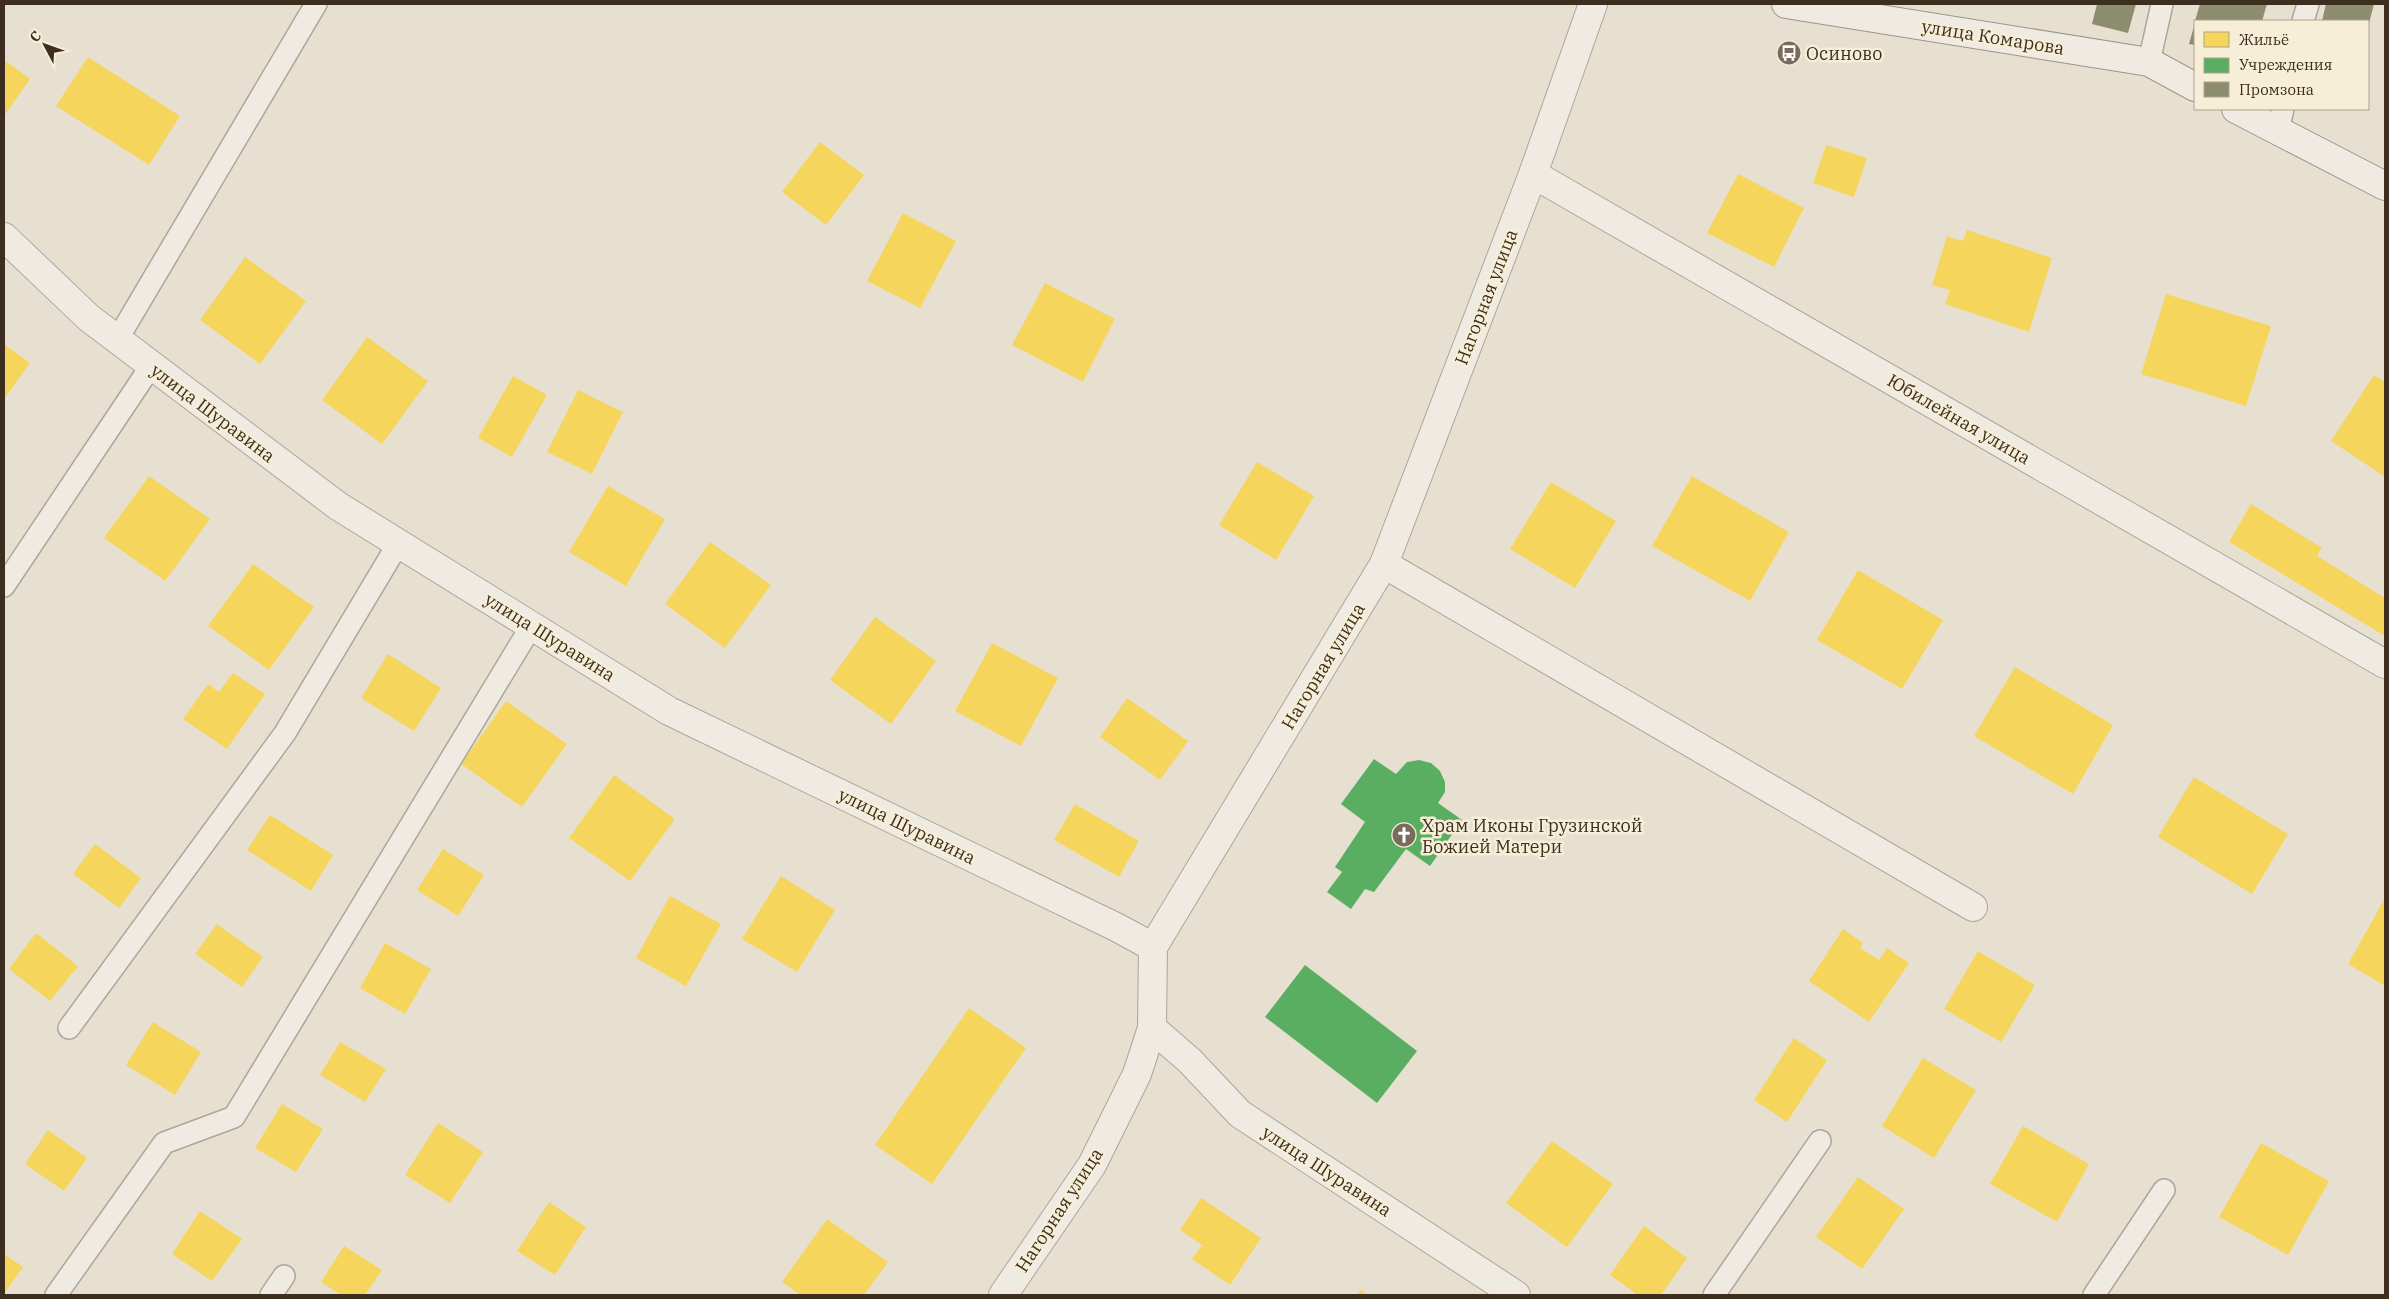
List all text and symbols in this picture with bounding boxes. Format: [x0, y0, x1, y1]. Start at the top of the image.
street label: улица Комарова [1920, 14, 2066, 60]
north arrow [20, 20, 70, 70]
legend [2194, 20, 2369, 110]
text: С [25, 27, 45, 46]
text: Жильё [2239, 30, 2289, 49]
bus stop icon: Осиново [1776, 40, 1802, 66]
place label: Осиново [1806, 42, 1882, 65]
text: Учреждения [2239, 55, 2332, 74]
text: Промзона [2239, 80, 2314, 99]
street label: Нагорная улица [1450, 226, 1523, 368]
street label: улица Шуравина [146, 359, 280, 467]
street label: Юбилейная улица [1883, 369, 2035, 469]
street label: улица Шуравина [480, 588, 620, 687]
street label: Нагорная улица [1276, 598, 1370, 733]
street label: улица Шуравина [835, 783, 980, 869]
place label: Храм Иконы Грузинской Божией Матери [1422, 814, 1643, 858]
church icon: Храм Иконы Грузинской Божией Матери [1391, 822, 1417, 848]
street label: улица Шуравина [1258, 1121, 1396, 1222]
street label: Нагорная улица [1010, 1143, 1108, 1276]

